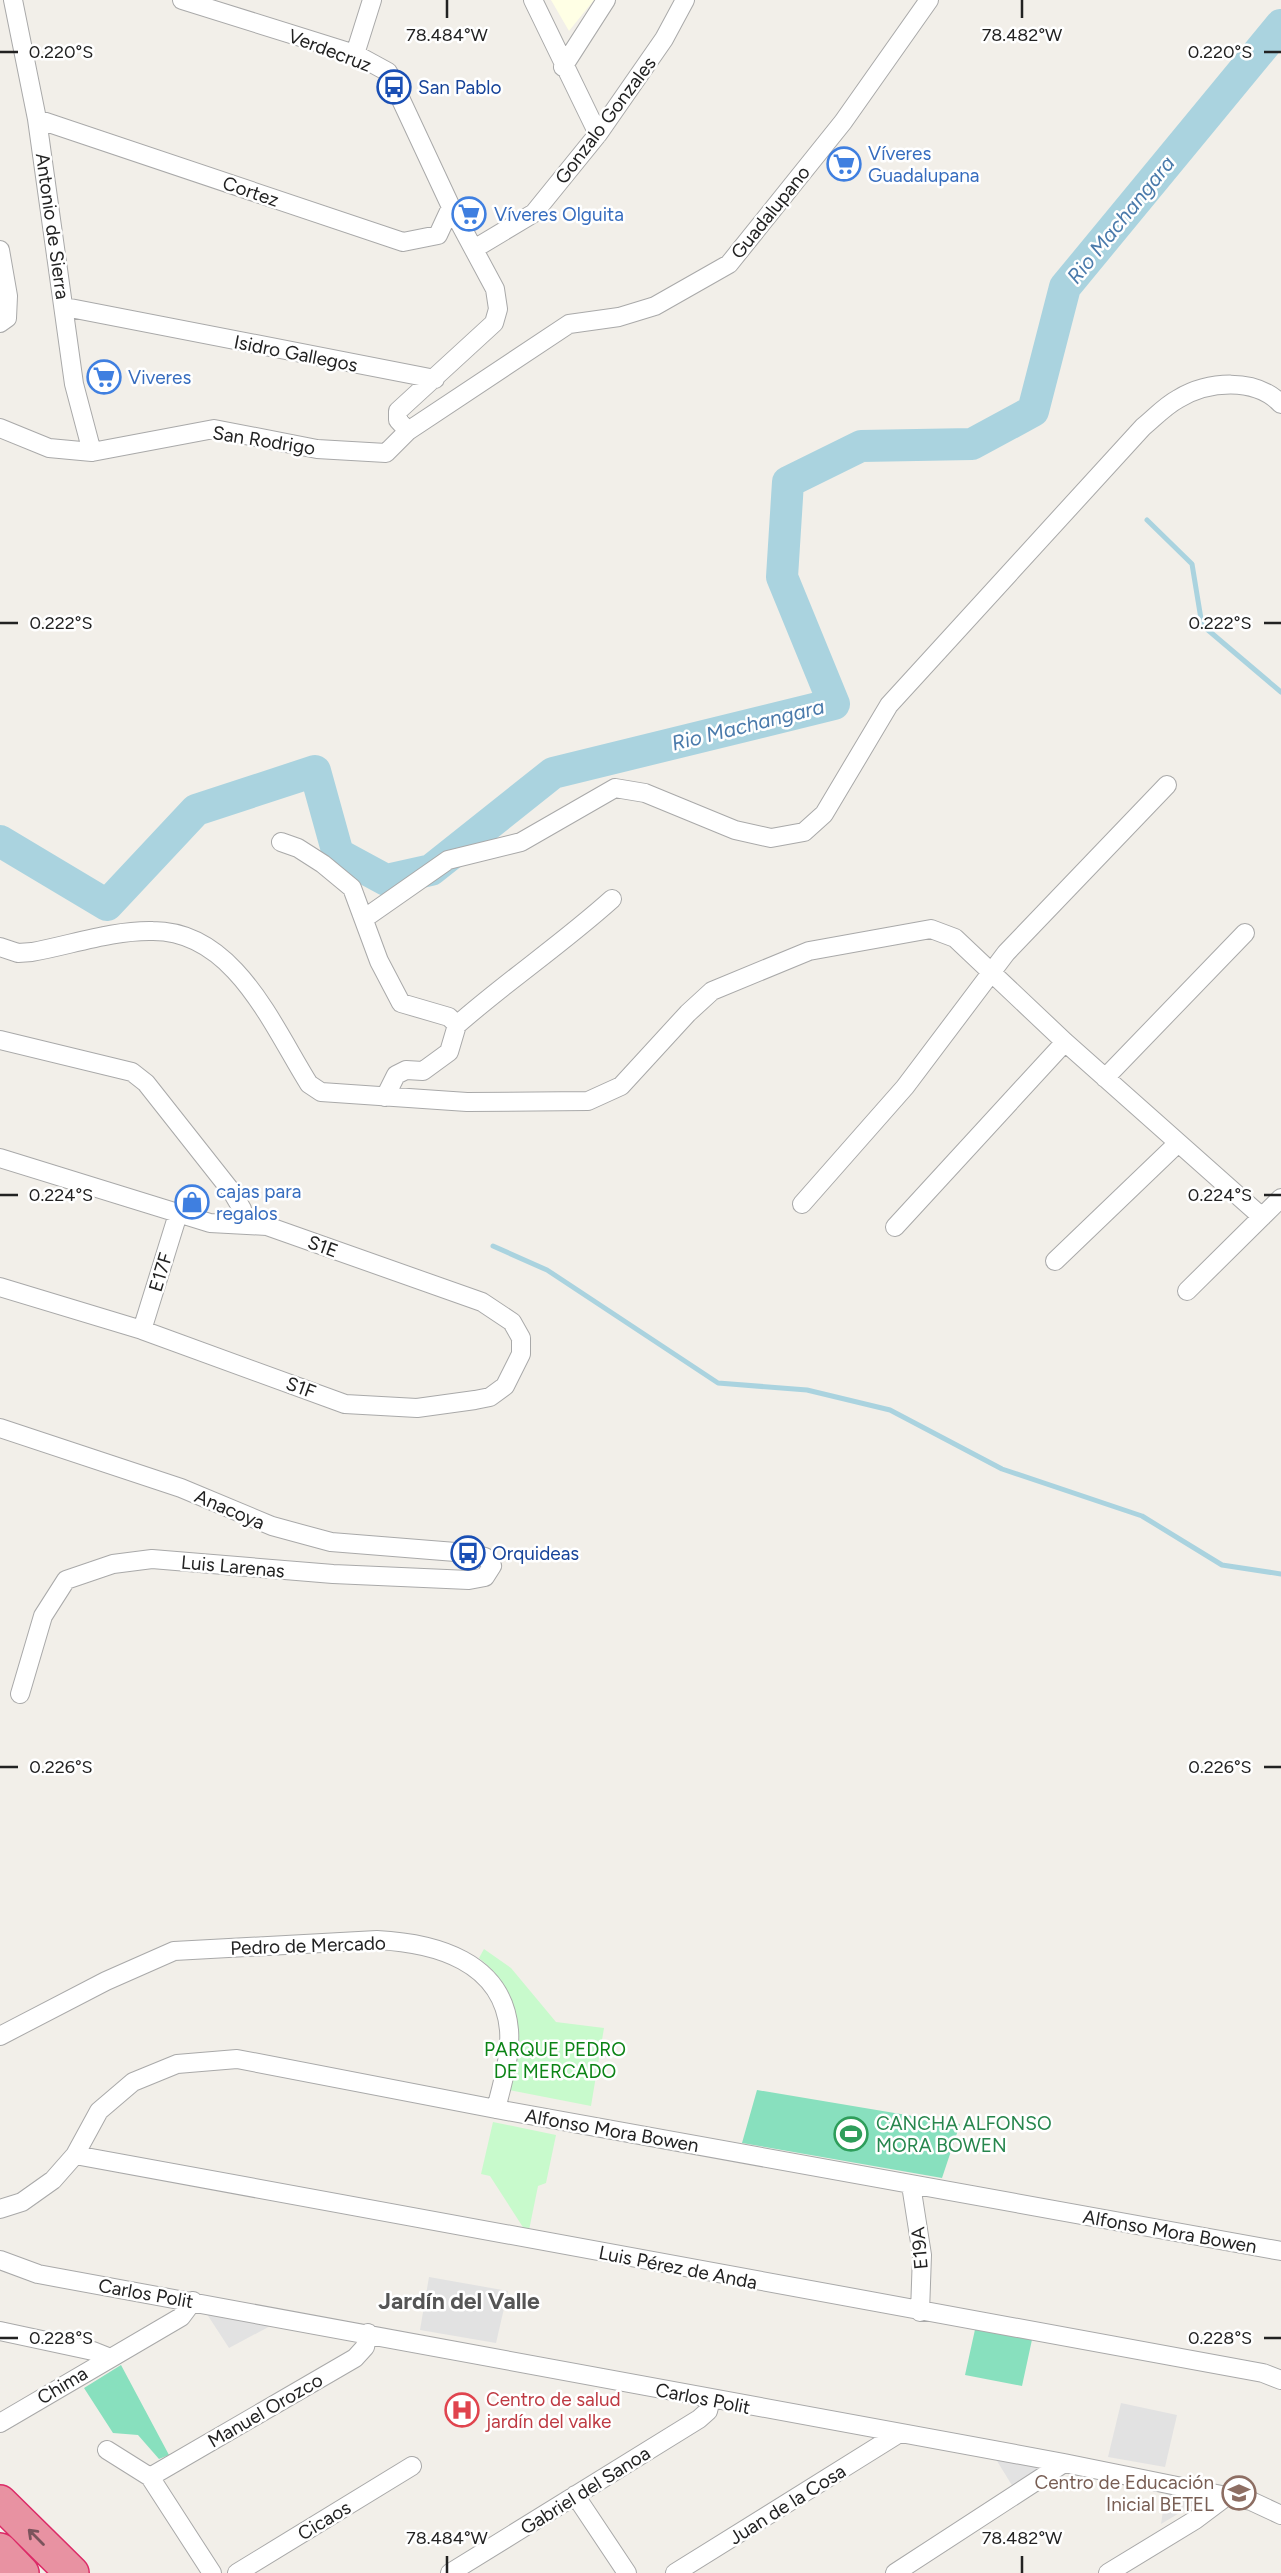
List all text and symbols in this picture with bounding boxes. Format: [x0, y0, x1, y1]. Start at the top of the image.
street label: Verdecruz [285, 24, 375, 77]
text: 78.484°W [406, 24, 489, 46]
text: 78.482°W [982, 24, 1063, 46]
text: 0.220°S [29, 41, 93, 63]
text: 0.220°S [1188, 41, 1252, 63]
street label: Gonzalo Gonzales [550, 52, 661, 189]
bus stop icon: San Pablo [375, 68, 413, 106]
place label: San Pablo [418, 76, 502, 99]
place label: Víveres Guadalupana [868, 142, 980, 187]
supermarket icon: Víveres Guadalupana [825, 145, 863, 183]
street label: Antonio de Sierra [31, 151, 74, 301]
water label: Rio Machangara [1062, 151, 1180, 288]
street label: Guadalupano [726, 161, 815, 263]
street label: Cortez [220, 171, 282, 212]
supermarket icon: Víveres Olguita [450, 195, 488, 233]
place label: Víveres Olguita [494, 203, 624, 226]
street label: Isidro Gallegos [232, 330, 360, 377]
supermarket icon: Viveres [85, 358, 123, 396]
place label: Viveres [128, 366, 191, 389]
street label: San Rodrigo [211, 421, 317, 460]
text: 0.222°S [29, 612, 93, 634]
text: 0.222°S [1188, 612, 1252, 634]
water label: Rio Machangara [669, 693, 827, 756]
place label: cajas para regalos [216, 1180, 301, 1225]
shop icon: cajas para regalos [173, 1183, 211, 1221]
text: 0.224°S [29, 1184, 93, 1206]
text: 0.224°S [1188, 1184, 1252, 1206]
street label: S1E [304, 1230, 341, 1263]
street label: E17F [144, 1250, 177, 1294]
street label: S1F [283, 1372, 319, 1403]
street label: Anacoya [191, 1484, 268, 1534]
bus stop icon: Orquideas [449, 1534, 487, 1572]
place label: Orquideas [492, 1542, 579, 1565]
street label: Luis Larenas [180, 1551, 286, 1582]
text: 0.226°S [29, 1756, 93, 1778]
text: 0.226°S [1188, 1756, 1252, 1778]
street label: Pedro de Mercado [230, 1931, 386, 1960]
park label: PARQUE PEDRO DE MERCADO [484, 2038, 626, 2083]
street label: Alfonso Mora Bowen [523, 2104, 701, 2157]
place label: CANCHA ALFONSO MORA BOWEN [876, 2112, 1052, 2157]
sports icon: CANCHA ALFONSO MORA BOWEN [832, 2115, 870, 2153]
street label: Alfonso Mora Bowen [1081, 2205, 1259, 2258]
street label: E19A [906, 2226, 933, 2270]
street label: Luis Pérez de Anda [597, 2241, 759, 2294]
street label: Carlos Polit [97, 2274, 195, 2313]
district label: Jardín del Valle [378, 2287, 540, 2315]
text: 0.228°S [29, 2327, 93, 2349]
text: 0.228°S [1188, 2327, 1252, 2349]
street label: Chima [33, 2362, 92, 2409]
street label: Manuel Orozco [204, 2368, 327, 2453]
street label: Carlos Polit [654, 2378, 752, 2419]
place label: Centro de salud jardín del valke [485, 2388, 621, 2433]
hospital icon: Centro de salud jardín del valke [443, 2391, 481, 2429]
street label: Gabriel del Sanoa [516, 2441, 654, 2539]
street label: Juan de la Cosa [725, 2459, 850, 2550]
place label: Centro de Educación Inicial BETEL [1035, 2471, 1214, 2516]
school or university icon: Centro de Educación Inicial BETEL [1220, 2474, 1258, 2512]
street label: Cicaos [293, 2496, 355, 2545]
text: 78.484°W [406, 2527, 489, 2549]
text: 78.482°W [982, 2527, 1063, 2549]
one-way arrow [28, 2529, 45, 2546]

